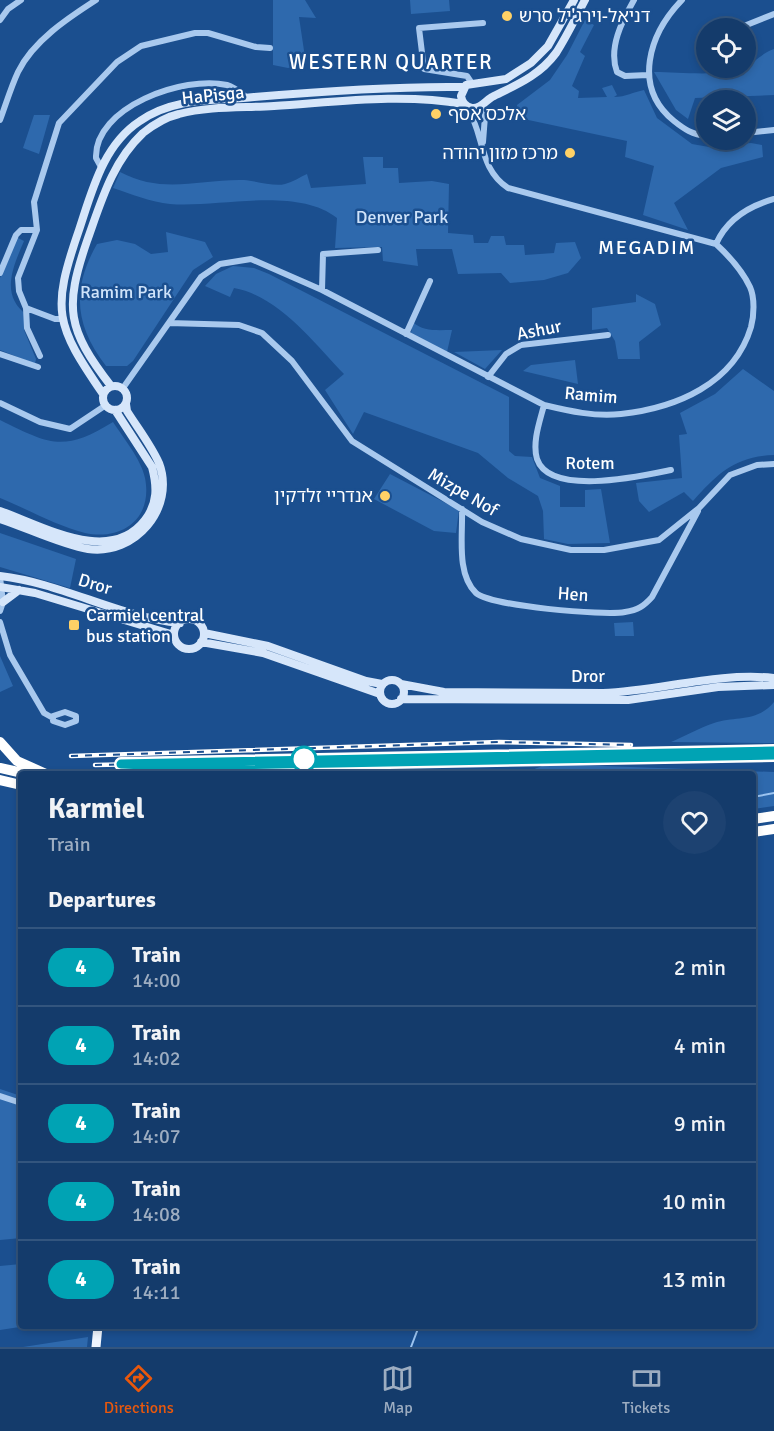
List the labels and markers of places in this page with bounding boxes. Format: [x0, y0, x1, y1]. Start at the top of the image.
place label: דניאל-וירג'יל סרש [519, 5, 651, 27]
marker: דניאל-וירג'יל סרש [500, 9, 514, 23]
place label: אלכס אסף [448, 103, 526, 125]
marker: אלכס אסף [429, 107, 443, 121]
place label: מרכז מזון יהודה [442, 142, 558, 164]
marker: מרכז מזון יהודה [563, 146, 577, 160]
place label: אנדריי זלדקין [274, 485, 373, 507]
marker: אנדריי זלדקין [378, 489, 392, 503]
place label: Carmiel central bus station [86, 604, 204, 647]
marker: Carmiel central bus station [67, 618, 81, 632]
unlabelled marker [291, 746, 317, 772]

